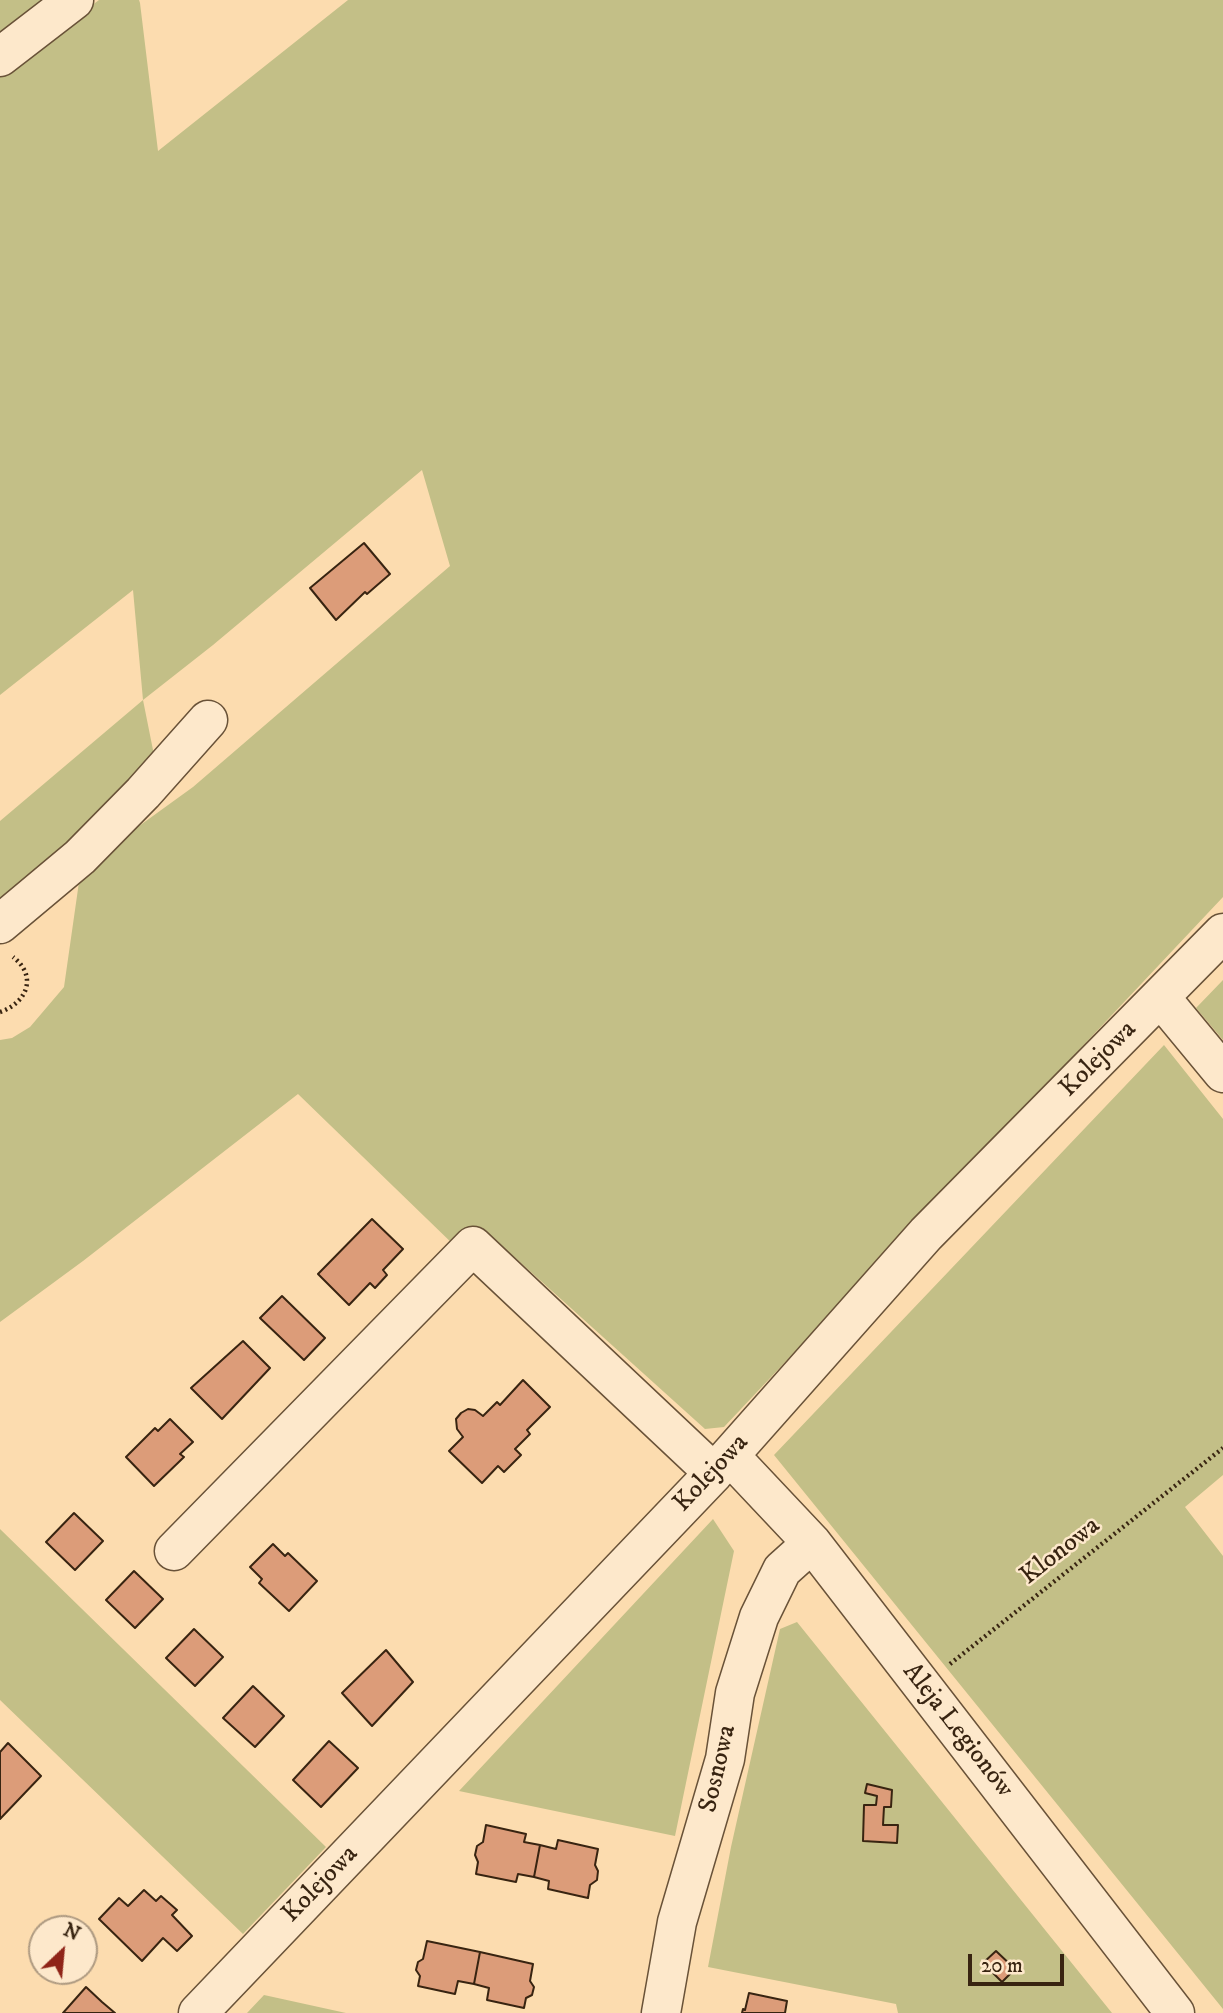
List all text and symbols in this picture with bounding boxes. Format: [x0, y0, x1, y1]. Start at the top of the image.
street label: Kolejowa [1054, 1015, 1144, 1105]
street label: Kolejowa [668, 1428, 756, 1520]
street label: Klonowa [1015, 1511, 1107, 1593]
street label: Aleja Legionów [895, 1658, 1019, 1804]
street label: Sosnowa [694, 1722, 744, 1816]
street label: Kolejowa [277, 1840, 365, 1930]
north arrow [28, 1915, 98, 1985]
text: N [59, 1919, 84, 1946]
scale bar [971, 1940, 1067, 1984]
text: 20 m [981, 1953, 1023, 1979]

